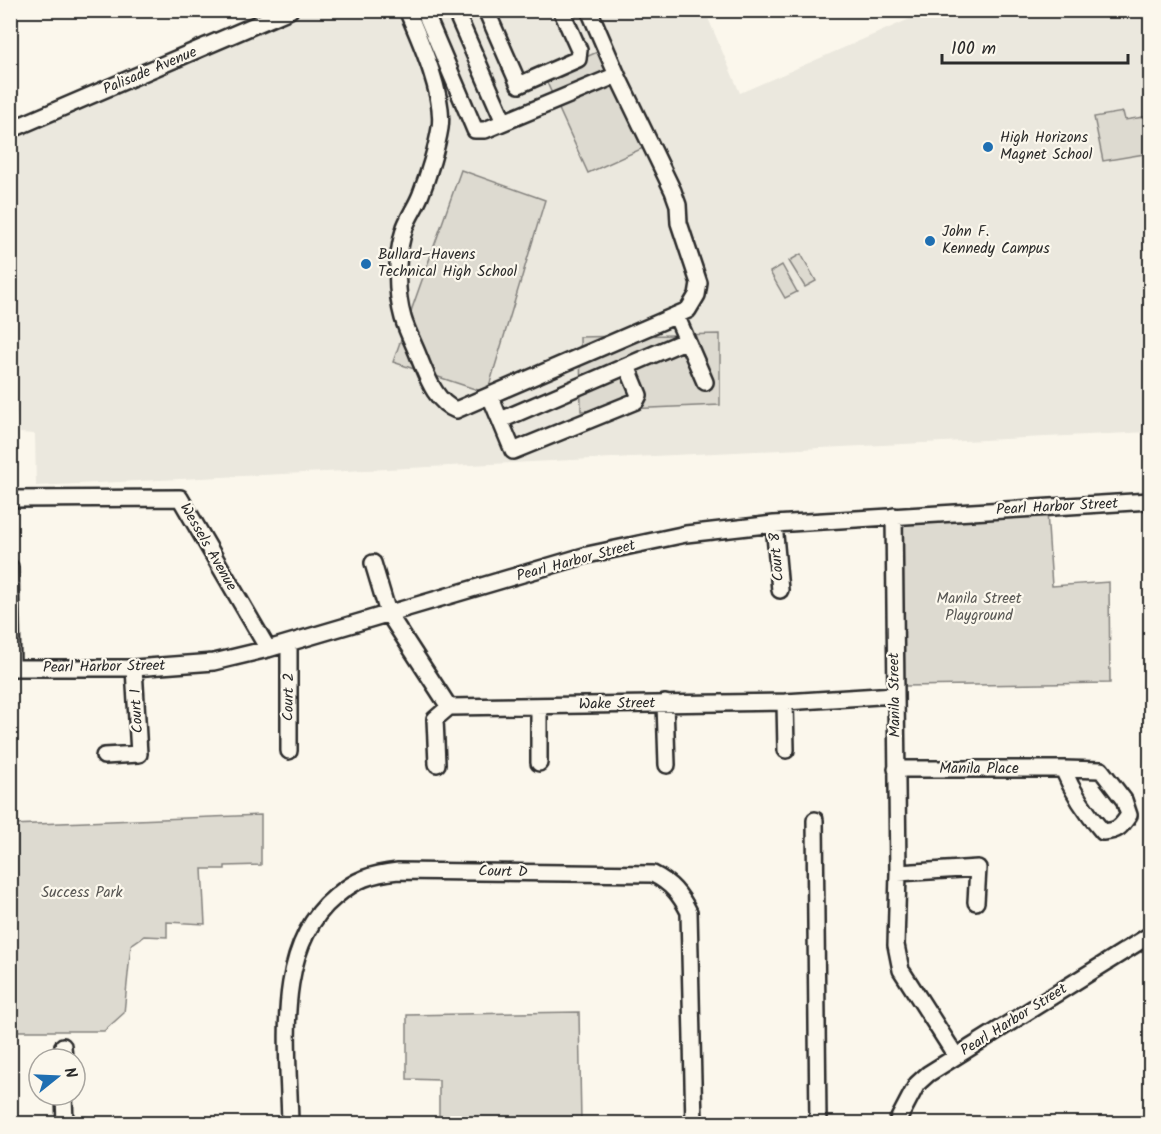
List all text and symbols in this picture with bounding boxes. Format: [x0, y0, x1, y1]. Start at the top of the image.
scale bar [942, 27, 1128, 65]
text: 100 m [951, 35, 996, 64]
street label: Palisade Avenue [99, 40, 201, 102]
place label: High Horizons Magnet School [1000, 126, 1093, 167]
marker: High Horizons Magnet School [981, 140, 995, 154]
place label: John F. Kennedy Campus [942, 220, 1050, 261]
marker: John F. Kennedy Campus [923, 234, 937, 248]
place label: Bullard–Havens Technical High School [378, 243, 518, 284]
marker: Bullard–Havens Technical High School [359, 257, 373, 271]
street label: Pearl Harbor Street [995, 492, 1119, 522]
street label: Wessels Avenue [173, 498, 243, 596]
street label: Court 8 [763, 531, 791, 582]
street label: Pearl Harbor Street [514, 534, 638, 588]
park label: Manila Street Playground [936, 587, 1022, 628]
street label: Manila Street [882, 652, 908, 738]
street label: Pearl Harbor Street [43, 654, 166, 680]
street label: Court 2 [277, 673, 301, 721]
street label: Court 1 [124, 688, 150, 734]
street label: Wake Street [578, 691, 656, 717]
street label: Manila Place [939, 757, 1019, 781]
street label: Court D [478, 860, 528, 884]
park label: Success Park [41, 881, 124, 905]
street label: Pearl Harbor Street [956, 977, 1072, 1063]
north arrow [27, 1047, 87, 1107]
text: N [56, 1064, 83, 1081]

